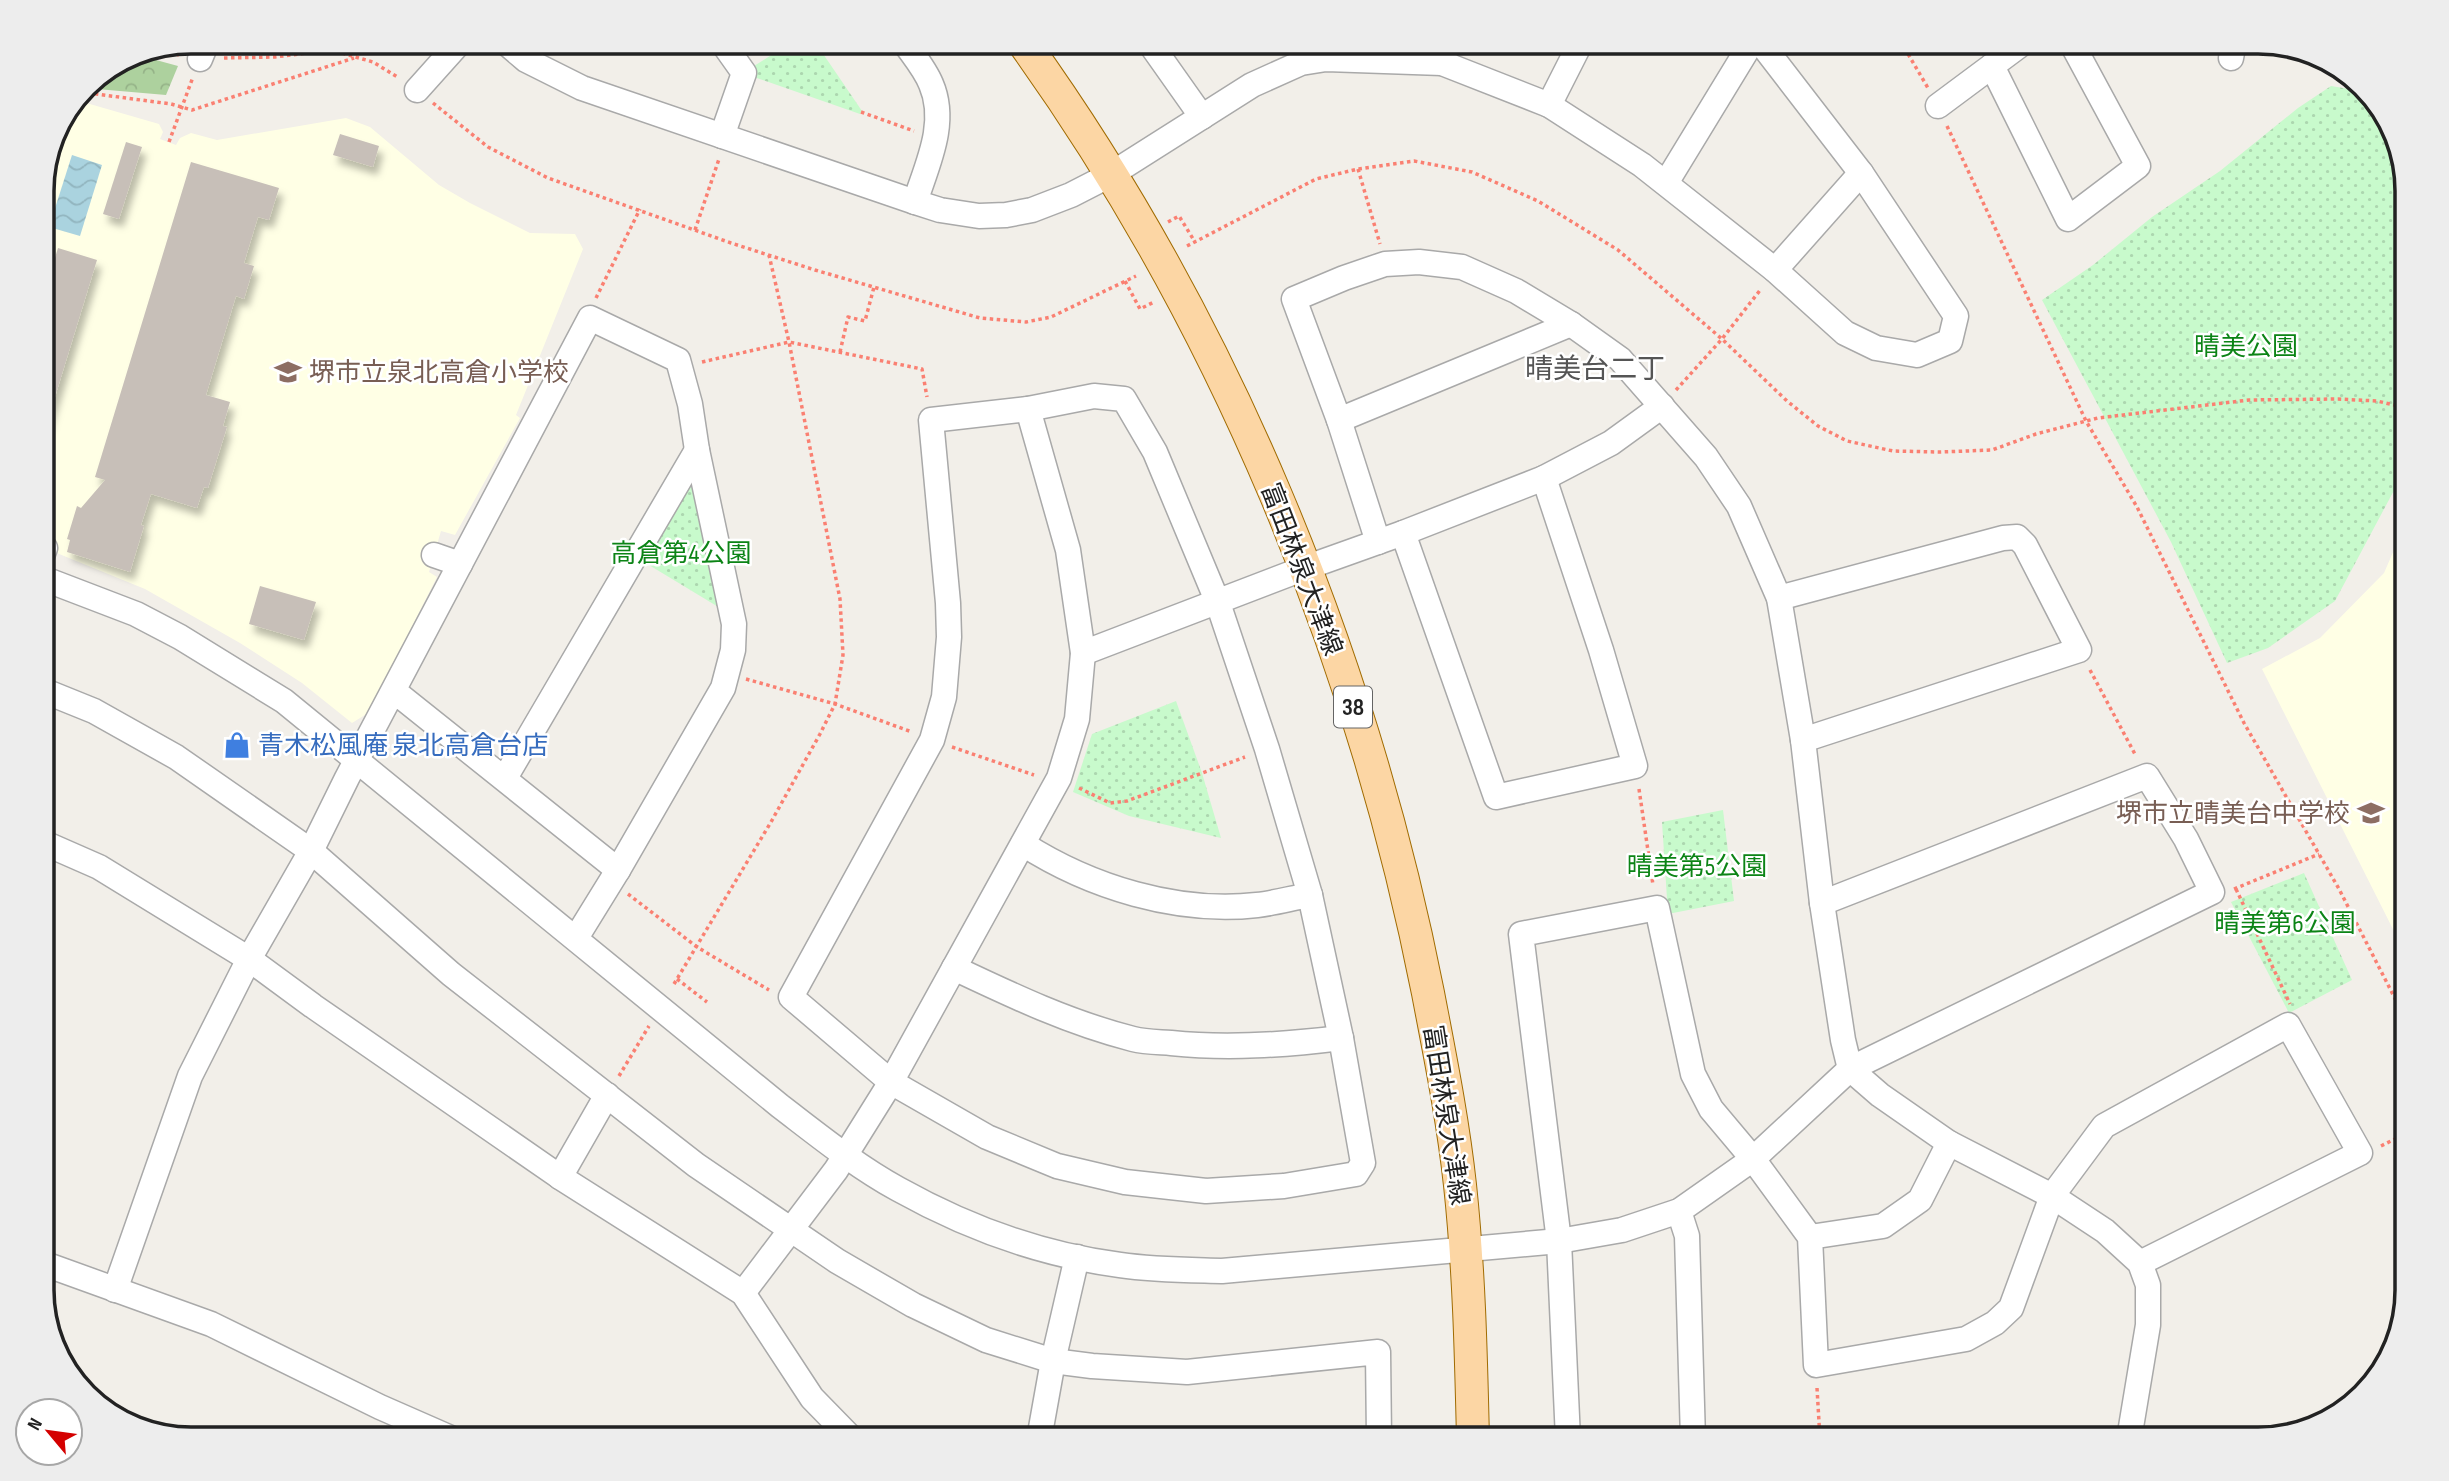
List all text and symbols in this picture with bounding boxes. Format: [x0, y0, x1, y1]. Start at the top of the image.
park label: 晴美公園 [2194, 332, 2298, 363]
district label: 晴美台二丁 [1525, 353, 1665, 386]
school or university icon: 堺市立泉北高倉小学校 [273, 357, 303, 387]
place label: 堺市立泉北高倉小学校 [309, 358, 569, 389]
street label: 富田林泉大津線 [1254, 479, 1348, 660]
park label: 高倉第4公園 [611, 539, 751, 570]
road number: 38 [1334, 686, 1372, 728]
shop icon: 青木松風庵 泉北高倉台店 [222, 730, 252, 760]
place label: 青木松風庵 泉北高倉台店 [258, 731, 548, 762]
school or university icon: 堺市立晴美台中学校 [2356, 798, 2386, 828]
place label: 堺市立晴美台中学校 [2116, 799, 2350, 830]
park label: 晴美第5公園 [1627, 852, 1767, 883]
park label: 晴美第6公園 [2214, 909, 2356, 940]
street label: 富田林泉大津線 [1416, 1023, 1475, 1208]
north arrow [14, 1397, 84, 1467]
text: N [23, 1414, 48, 1435]

